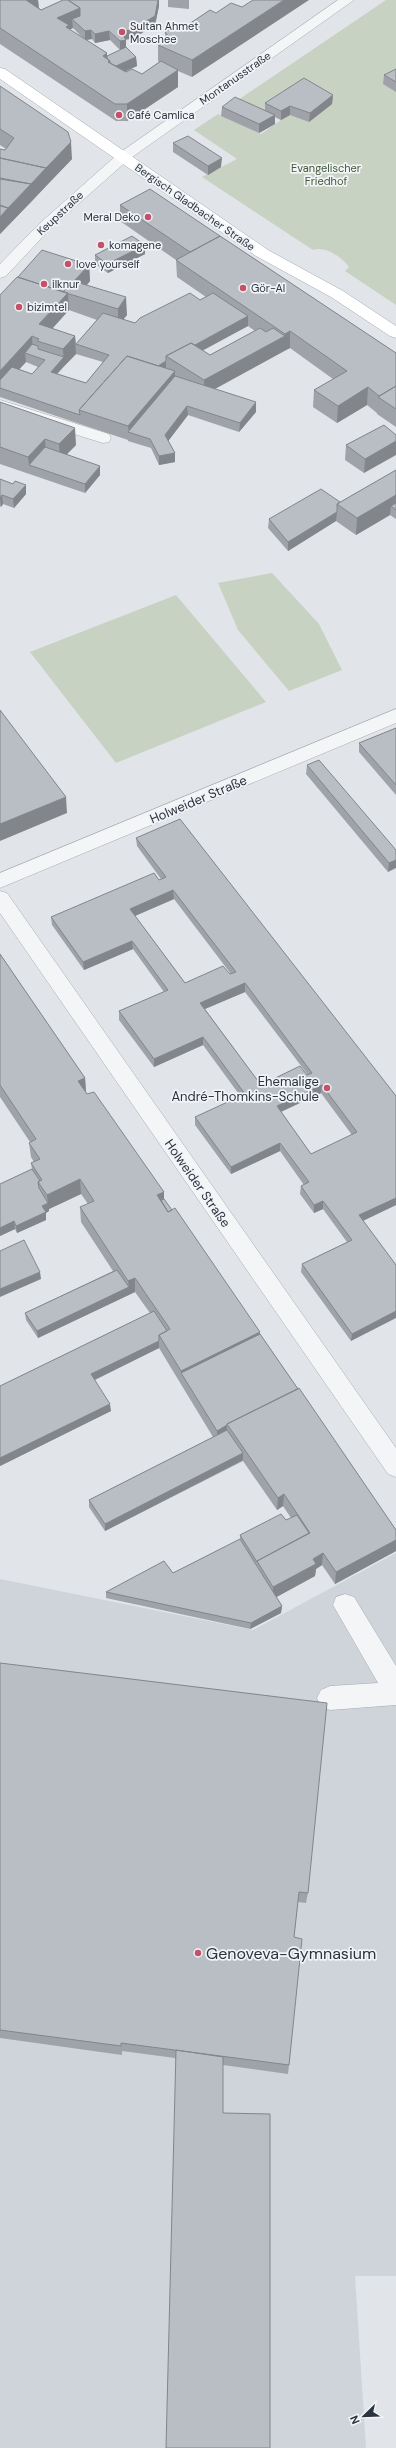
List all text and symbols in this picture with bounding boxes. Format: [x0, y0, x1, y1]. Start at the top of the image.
place label: Sultan Ahmet Moschee [130, 19, 198, 46]
marker: Sultan Ahmet Moschee [117, 27, 127, 37]
street label: Montanusstraße [197, 48, 273, 108]
place label: Café Camlica [127, 108, 195, 122]
marker: Café Camlica [114, 110, 124, 120]
street label: Bergisch Gladbacher Straße [132, 160, 258, 254]
park label: Evangelischer Friedhof [291, 161, 361, 188]
street label: Keupstraße [34, 188, 86, 238]
place label: Meral Deko [84, 210, 140, 224]
marker: Meral Deko [143, 212, 153, 222]
place label: komagene [109, 238, 161, 252]
marker: komagene [96, 240, 106, 250]
place label: love yourself [76, 257, 140, 271]
marker: love yourself [63, 259, 73, 269]
place label: ilknur [52, 277, 79, 291]
marker: ilknur [39, 279, 49, 289]
place label: Gör-Al [251, 281, 285, 295]
marker: Gör-Al [238, 283, 248, 293]
place label: bizimtel [27, 300, 67, 314]
marker: bizimtel [14, 302, 24, 312]
street label: Holweider Straße [147, 771, 249, 828]
place label: Ehemalige André-Thomkins-Schule [171, 1073, 319, 1105]
marker: Ehemalige André-Thomkins-Schule [322, 1083, 332, 1093]
street label: Holweider Straße [161, 1136, 234, 1231]
place label: Genoveva-Gymnasium [206, 1943, 376, 1964]
marker: Genoveva-Gymnasium [193, 1948, 203, 1958]
north arrow [344, 2396, 384, 2436]
text: N [347, 2413, 363, 2426]

